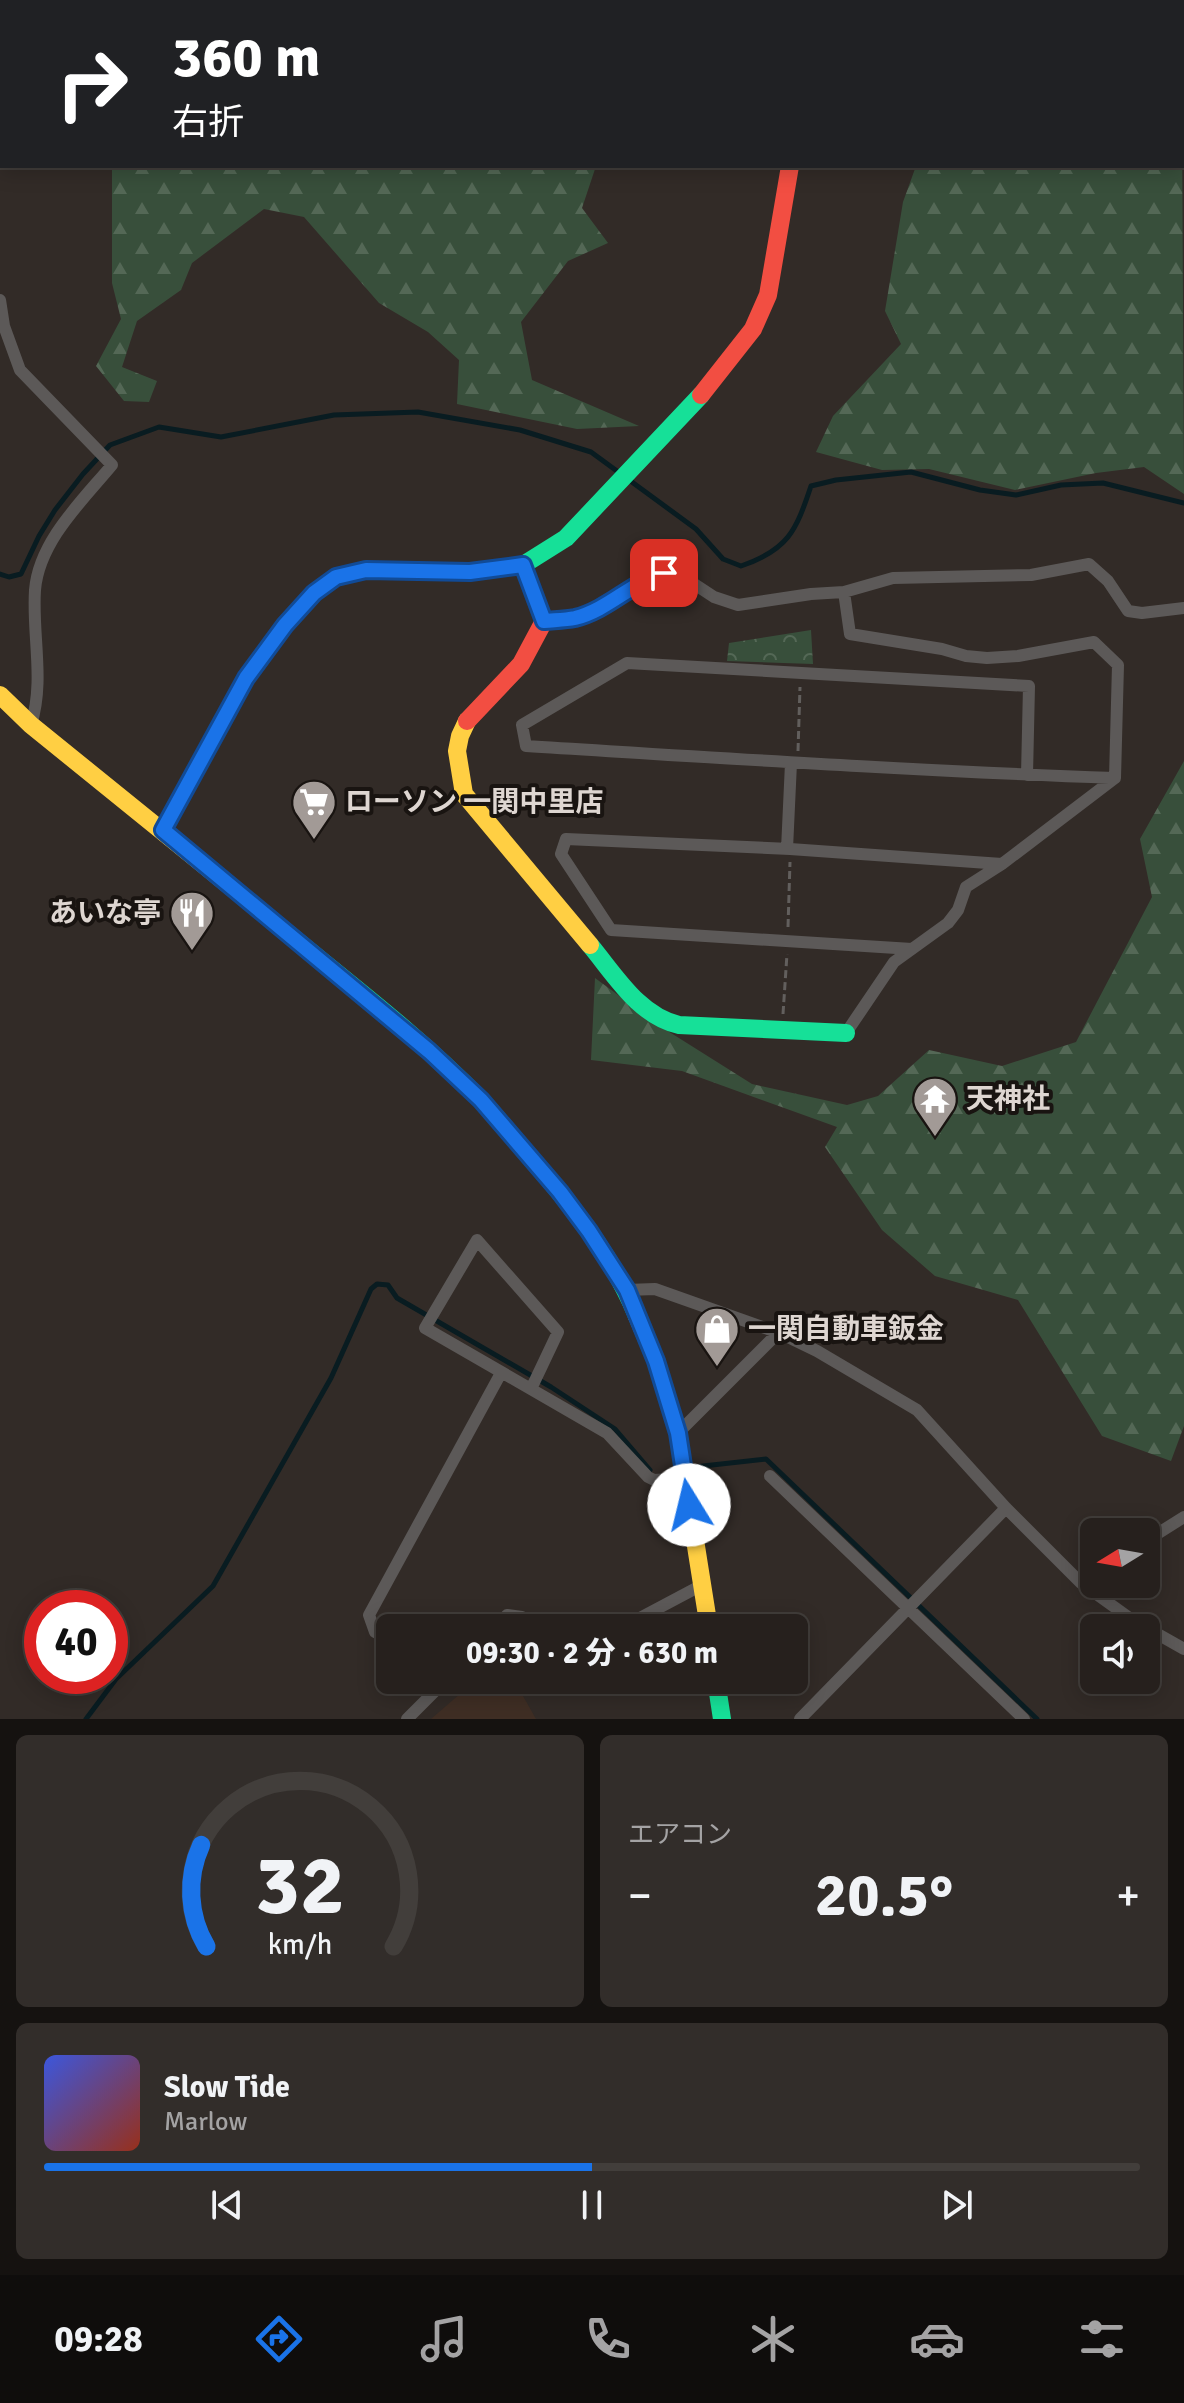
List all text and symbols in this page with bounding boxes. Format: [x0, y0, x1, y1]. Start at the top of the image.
text: 360 m [172, 23, 320, 92]
icon: right [40, 32, 144, 136]
text: 右折 [172, 100, 244, 145]
pin [630, 539, 698, 607]
icon: arrive [642, 551, 686, 595]
supermarket icon: ローソン 一関中里店 [290, 778, 338, 841]
place label: ローソン 一関中里店 [345, 785, 603, 819]
restaurant icon: あいな亭 [168, 889, 216, 952]
place label: あいな亭 [49, 896, 161, 930]
temple icon: 天神社 [911, 1075, 959, 1138]
place label: 天神社 [966, 1082, 1050, 1116]
shop icon: 一関自動車鈑金 [693, 1305, 741, 1368]
place label: 一関自動車鈑金 [748, 1312, 944, 1346]
position arrow [647, 1463, 731, 1547]
north arrow [1080, 1518, 1160, 1598]
map controls [1080, 1518, 1160, 1694]
speed limit sign: 40 [24, 1590, 128, 1694]
button: sound [1080, 1614, 1160, 1694]
text: 09:30 · 2 分 · 630 m [466, 1635, 718, 1672]
text: エアコン [628, 1819, 732, 1851]
text: 32 [255, 1835, 345, 1937]
text: 20.5° [815, 1859, 953, 1933]
text: − [628, 1869, 652, 1923]
text: + [1116, 1869, 1140, 1923]
text: km/h [268, 1927, 332, 1962]
text: Slow Tide [164, 2069, 290, 2106]
text: Marlow [164, 2106, 247, 2138]
icon: previous [205, 2183, 249, 2227]
icon: pause [570, 2183, 614, 2227]
icon: next [935, 2183, 979, 2227]
icon: directions [251, 2311, 307, 2367]
icon: music [416, 2311, 472, 2367]
icon: phone [580, 2311, 636, 2367]
icon: climate [745, 2311, 801, 2367]
icon: car [909, 2311, 965, 2367]
icon: filters [1074, 2311, 1130, 2367]
text: 09:28 [54, 2317, 143, 2362]

